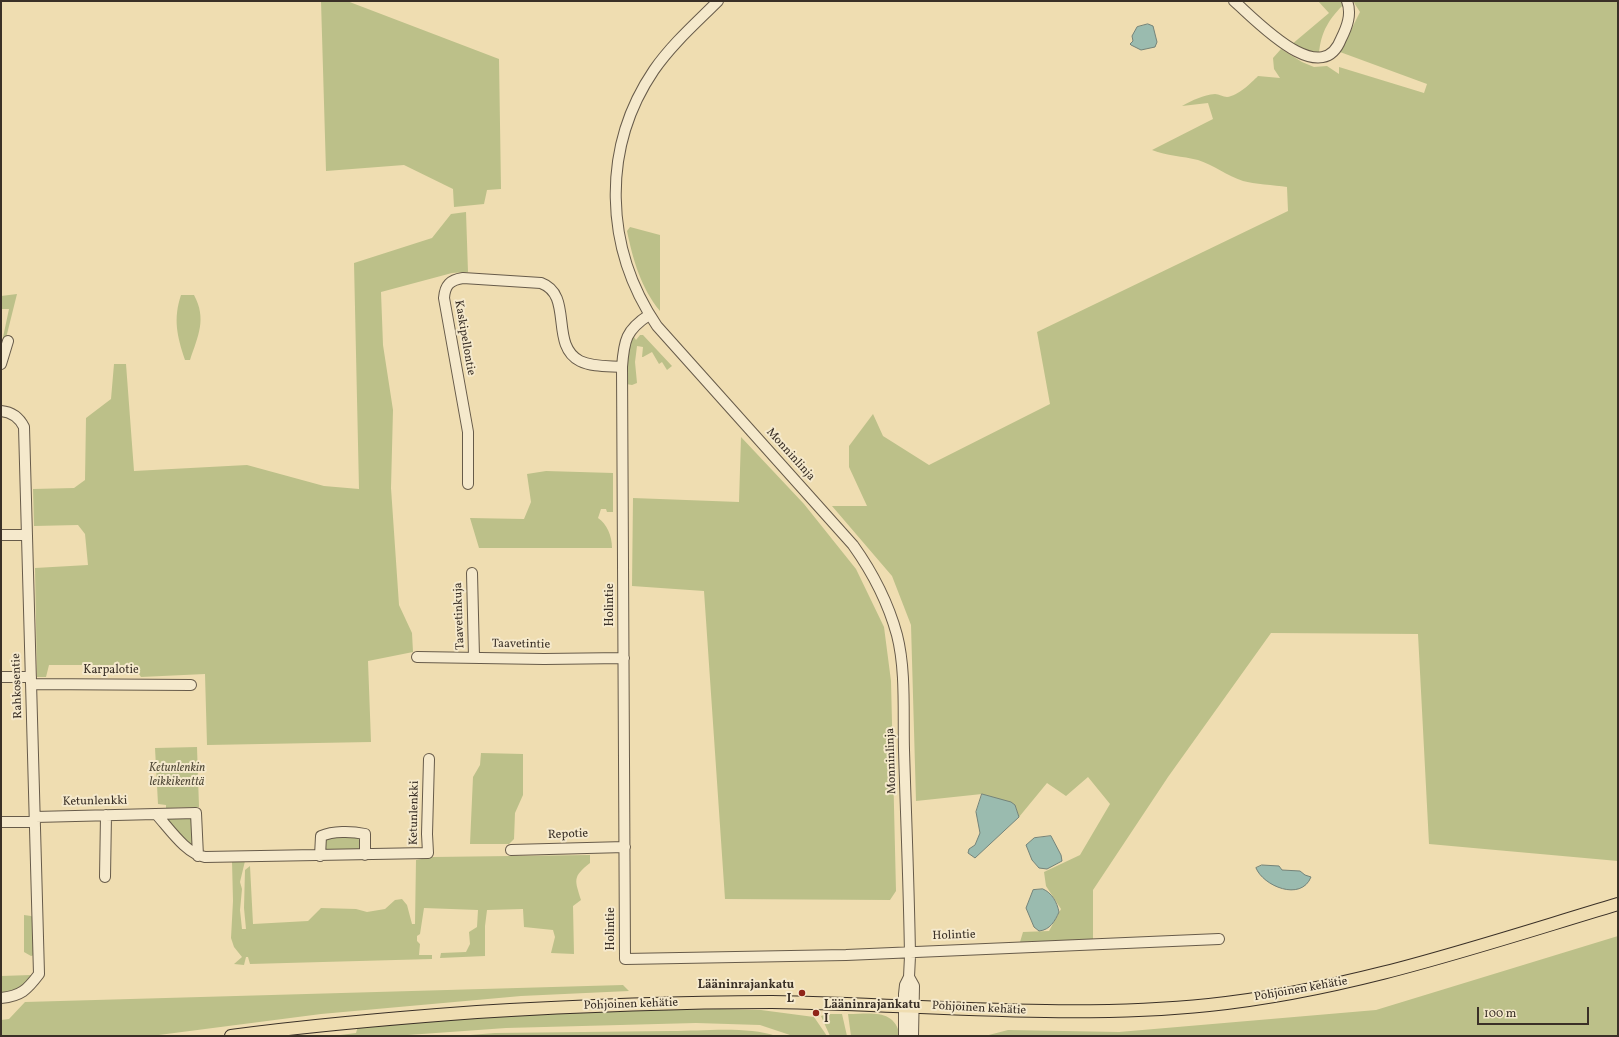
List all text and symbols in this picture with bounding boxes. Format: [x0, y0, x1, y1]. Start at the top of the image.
street label: Kaskipellontie [450, 299, 478, 377]
street label: Monninlinja [763, 426, 817, 484]
street label: Taavetinkuja [452, 582, 468, 650]
street label: Holintie [604, 583, 618, 627]
street label: Taavetintie [492, 637, 550, 653]
street label: Rahkosentie [10, 653, 26, 719]
street label: Karpalotie [83, 664, 139, 678]
street label: Monninlinja [884, 728, 900, 794]
park label: Ketunlenkin leikkikenttä [149, 762, 205, 790]
street label: Ketunlenkki [407, 781, 423, 845]
street label: Ketunlenkki [63, 794, 127, 810]
street label: Repotie [548, 827, 588, 843]
street label: Holintie [605, 907, 619, 951]
street label: Holintie [932, 928, 976, 944]
street label: Pohjoinen kehätie [1253, 975, 1349, 1005]
place label: Lääninrajankatu L [698, 979, 794, 1007]
marker: Lääninrajankatu L [797, 988, 807, 998]
street label: Pohjoinen kehätie [584, 996, 678, 1014]
place label: Lääninrajankatu I [824, 999, 920, 1027]
street label: Pohjoinen kehätie [931, 999, 1027, 1019]
scale bar [1479, 999, 1591, 1025]
text: 100 m [1484, 1006, 1516, 1022]
marker: Lääninrajankatu I [811, 1008, 821, 1018]

